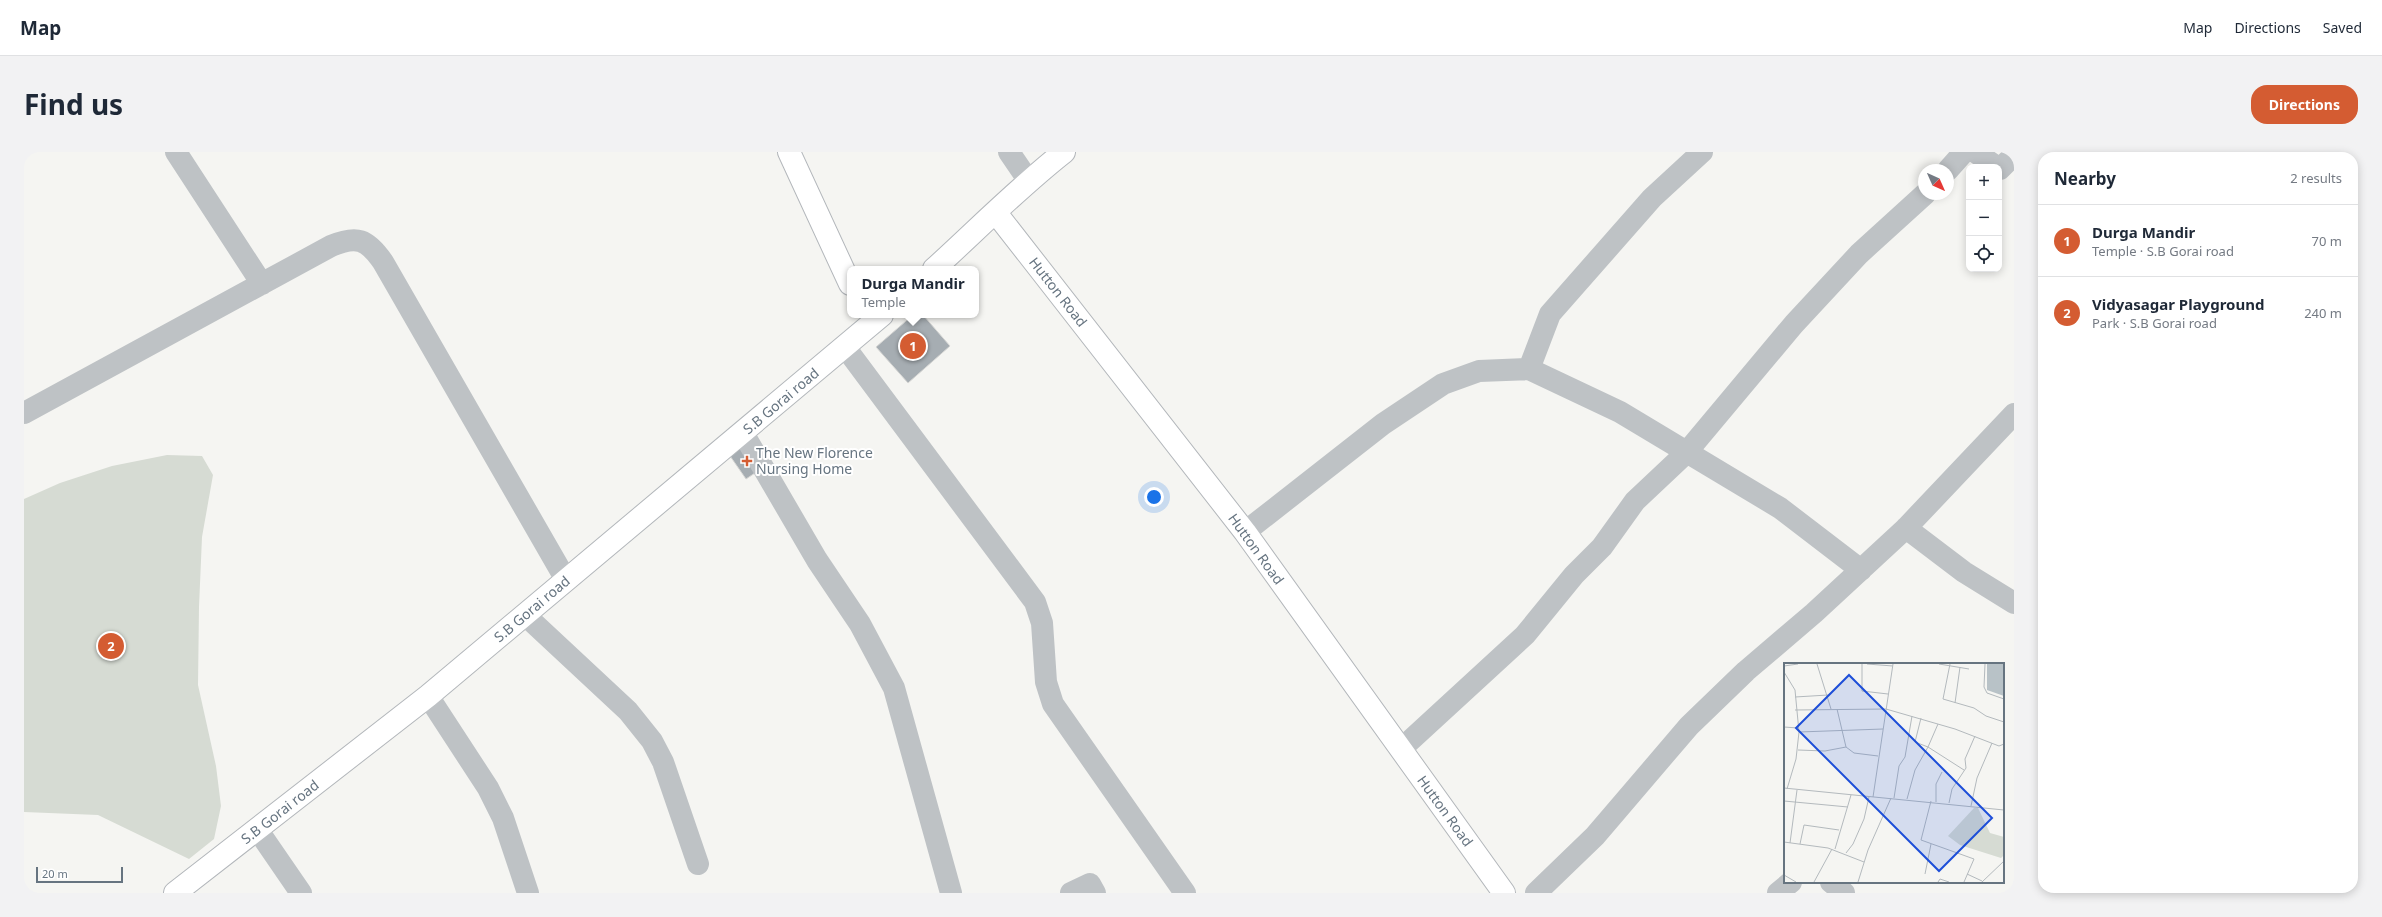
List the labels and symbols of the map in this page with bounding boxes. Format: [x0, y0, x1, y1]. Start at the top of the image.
north arrow [1918, 164, 1954, 200]
street label: Hutton Road [1025, 253, 1092, 330]
pin: 1 [900, 331, 926, 361]
street label: S.B Gorai road [739, 363, 823, 438]
place label: The New Florence Nursing Home [756, 443, 873, 478]
marker: The New Florence Nursing Home [741, 455, 753, 467]
your location [1144, 487, 1164, 507]
street label: Hutton Road [1224, 509, 1289, 588]
street label: S.B Gorai road [490, 571, 574, 646]
pin: 2 [98, 631, 124, 661]
inset map [1784, 663, 2004, 883]
street label: Hutton Road [1413, 771, 1478, 850]
street label: S.B Gorai road [237, 775, 323, 848]
scale bar [36, 865, 123, 884]

